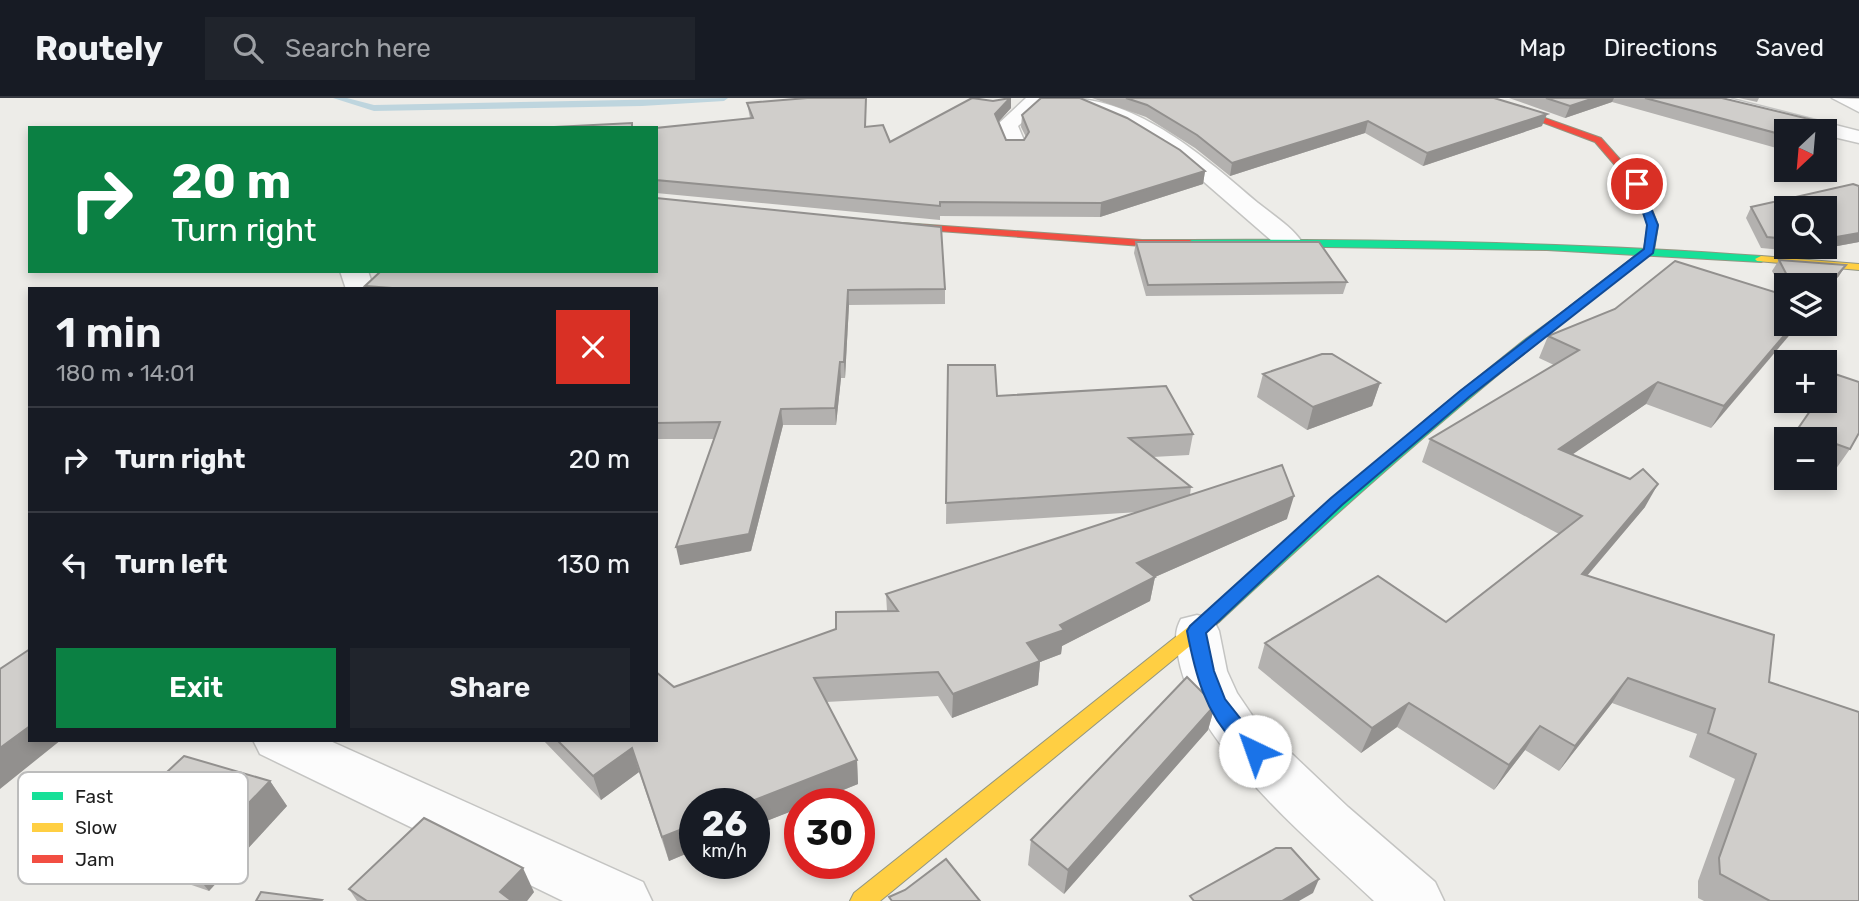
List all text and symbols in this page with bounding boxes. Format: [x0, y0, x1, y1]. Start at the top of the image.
search box [205, 17, 695, 80]
text: Routely [35, 29, 163, 68]
icon: search [229, 29, 267, 67]
text: Search here [285, 33, 431, 64]
text: Map [1519, 34, 1566, 62]
text: Directions [1604, 34, 1717, 62]
text: Saved [1755, 34, 1824, 62]
north arrow [1774, 119, 1838, 182]
map controls [1774, 119, 1837, 490]
text: 20 m [171, 152, 292, 210]
icon: right [56, 154, 147, 245]
pin [1607, 154, 1667, 214]
icon: arrive [1618, 165, 1656, 203]
button: search [1774, 196, 1837, 259]
text: Turn right [171, 211, 316, 249]
button: layers [1774, 273, 1837, 336]
text: 1 min [56, 308, 162, 358]
button: close [556, 310, 630, 384]
button: + [1774, 350, 1837, 413]
text: 180 m · 14:01 [56, 359, 194, 387]
button: − [1774, 427, 1837, 490]
icon: right [56, 441, 94, 479]
text: Turn right [115, 444, 245, 475]
text: 20 m [569, 444, 630, 475]
icon: left [56, 546, 94, 584]
text: Turn left [115, 549, 227, 580]
text: 130 m [557, 549, 630, 580]
button: Exit [56, 648, 336, 728]
button: Share [350, 648, 630, 728]
position arrow [1218, 714, 1292, 788]
legend [18, 772, 248, 884]
text: Fast [75, 785, 114, 808]
speed limit sign: 30 [784, 788, 875, 879]
text: 26 [702, 803, 747, 845]
text: Slow [75, 816, 117, 839]
text: km/h [702, 840, 747, 862]
text: Jam [75, 848, 114, 871]

